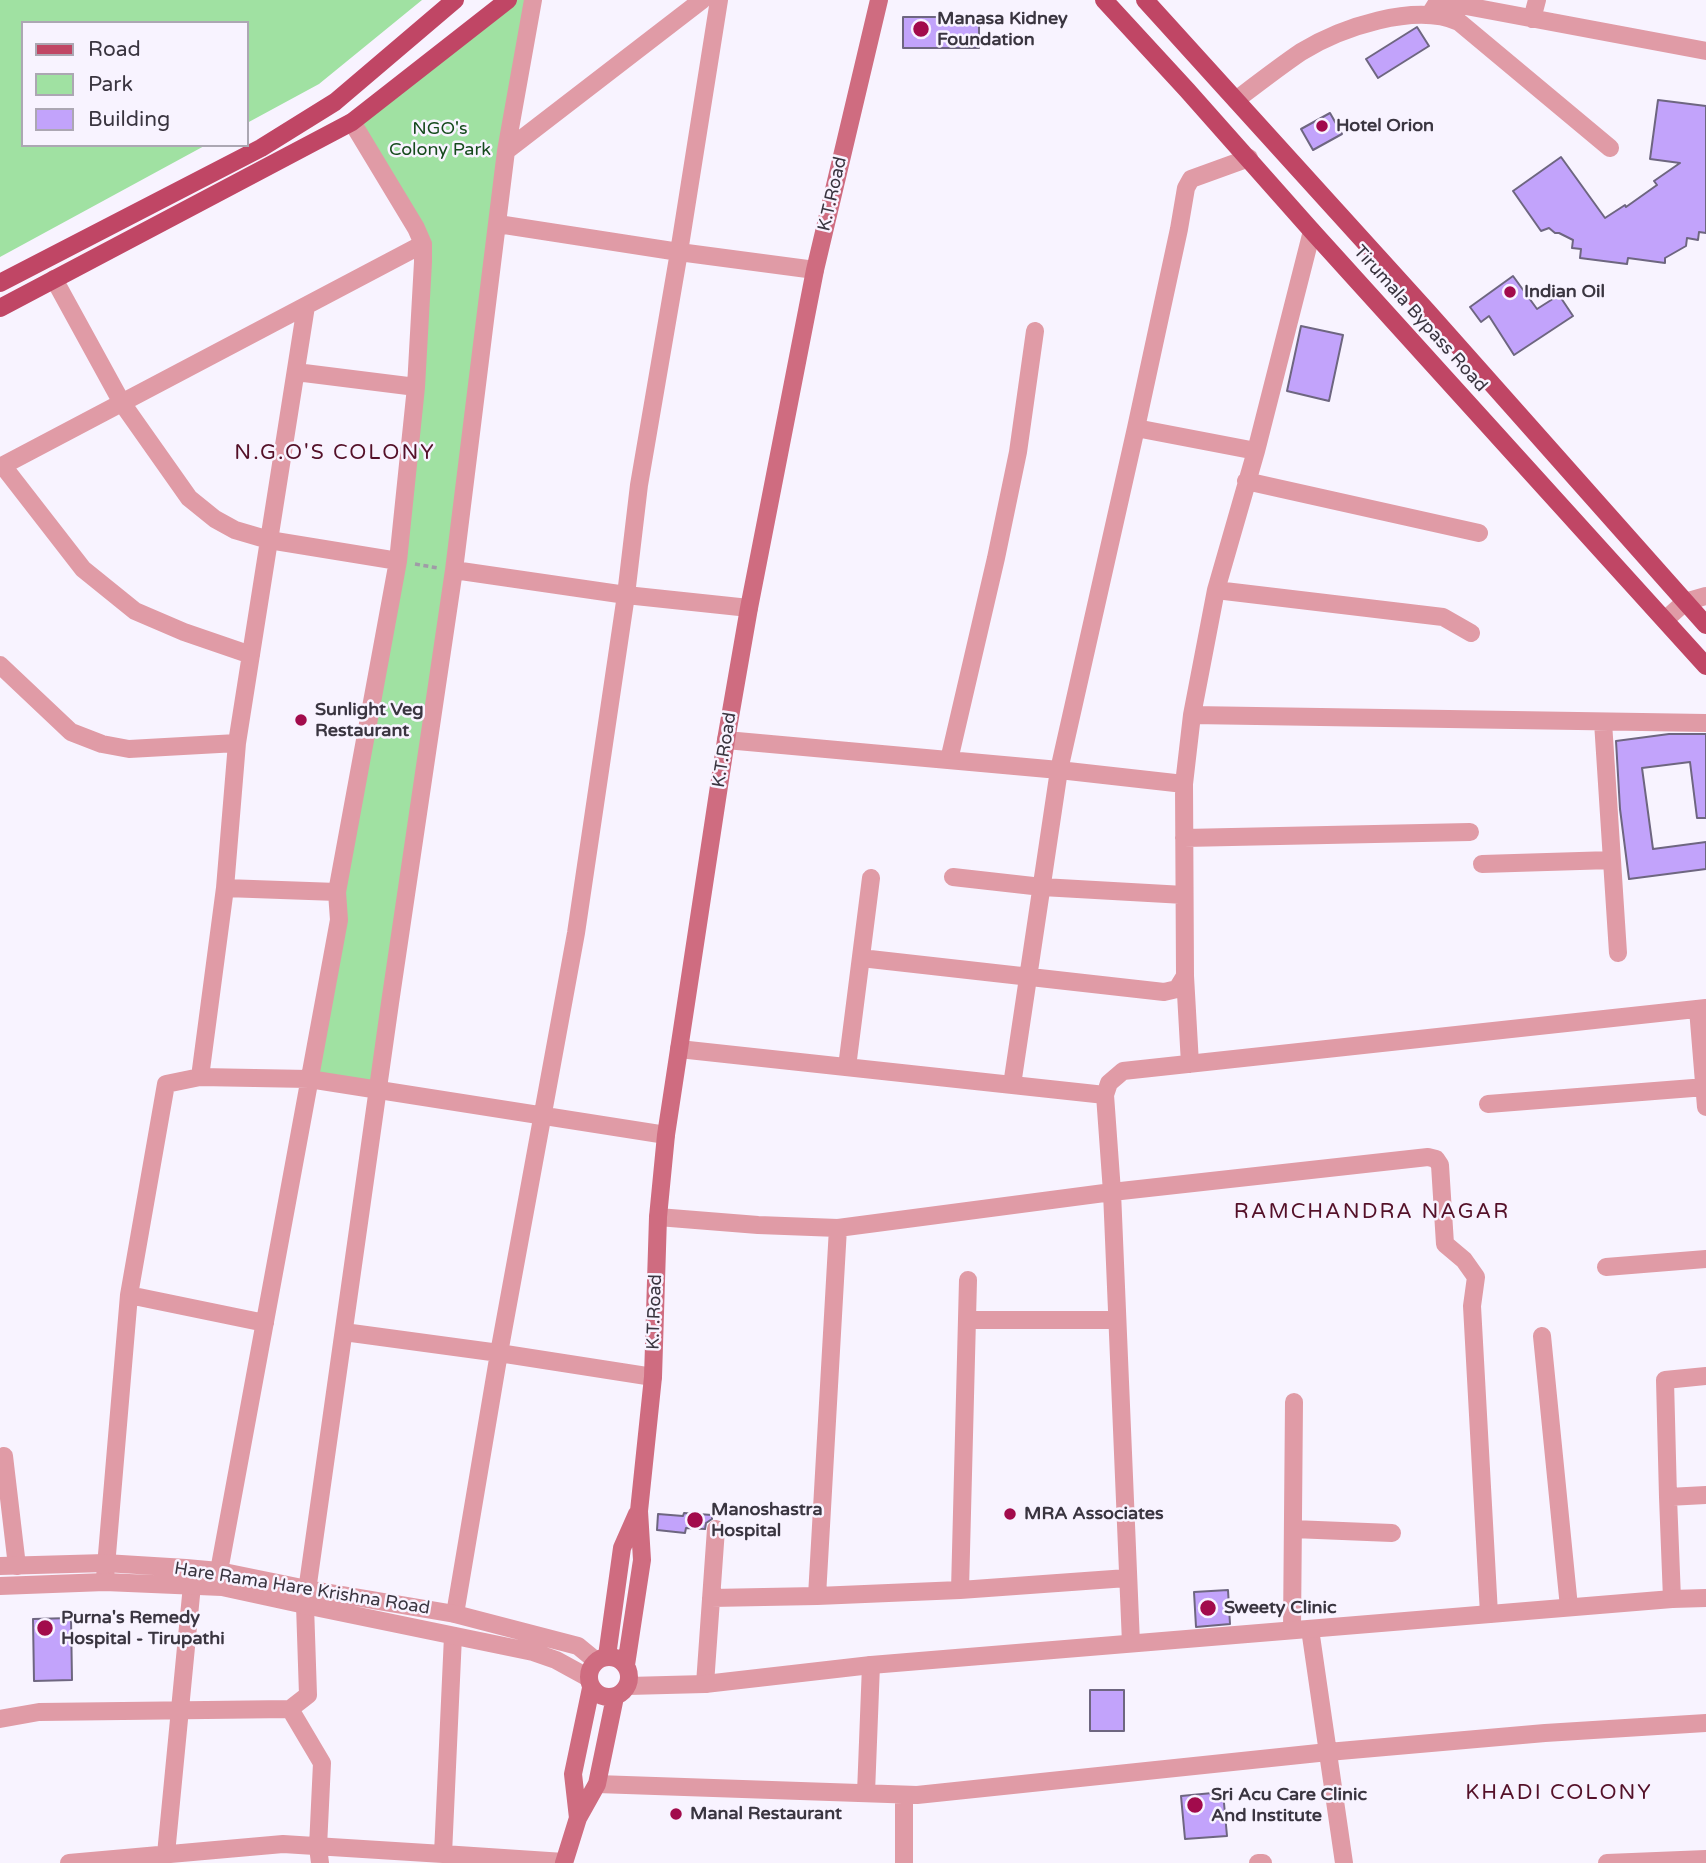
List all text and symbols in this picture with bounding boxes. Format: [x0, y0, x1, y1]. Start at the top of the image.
place label: Manasa Kidney Foundation [937, 8, 1068, 50]
marker: Manasa Kidney Foundation [911, 19, 931, 39]
legend [21, 21, 248, 147]
text: Road [88, 37, 141, 62]
text: Park [88, 72, 133, 97]
text: Building [88, 107, 170, 132]
place label: Hotel Orion [1336, 115, 1434, 137]
park label: NGO's Colony Park [389, 118, 491, 160]
marker: Hotel Orion [1314, 118, 1330, 134]
street label: K.T.Road [814, 155, 852, 233]
street label: Tirumala Bypass Road [1349, 241, 1491, 397]
place label: Indian Oil [1524, 281, 1605, 303]
marker: Indian Oil [1502, 284, 1518, 300]
district label: N.G.O'S COLONY [236, 440, 434, 466]
place label: Sunlight Veg Restaurant [315, 699, 424, 742]
street label: K.T.Road [708, 711, 742, 789]
marker: Sunlight Veg Restaurant [293, 712, 309, 728]
district label: RAMCHANDRA NAGAR [1236, 1199, 1508, 1225]
street label: K.T.Road [643, 1274, 667, 1350]
place label: Manoshastra Hospital [711, 1499, 823, 1542]
place label: MRA Associates [1024, 1503, 1164, 1525]
marker: MRA Associates [1002, 1506, 1018, 1522]
marker: Manoshastra Hospital [685, 1510, 705, 1530]
street label: Hare Rama Hare Krishna Road [173, 1558, 431, 1620]
place label: Sweety Clinic [1224, 1597, 1337, 1619]
marker: Sweety Clinic [1198, 1598, 1218, 1618]
place label: Purna's Remedy Hospital - Tirupathi [61, 1607, 225, 1650]
marker: Purna's Remedy Hospital - Tirupathi [35, 1618, 55, 1638]
district label: KHADI COLONY [1467, 1780, 1651, 1806]
place label: Sri Acu Care Clinic And Institute [1211, 1784, 1367, 1826]
marker: Sri Acu Care Clinic And Institute [1185, 1795, 1205, 1815]
place label: Manal Restaurant [690, 1803, 842, 1825]
marker: Manal Restaurant [668, 1806, 684, 1822]

